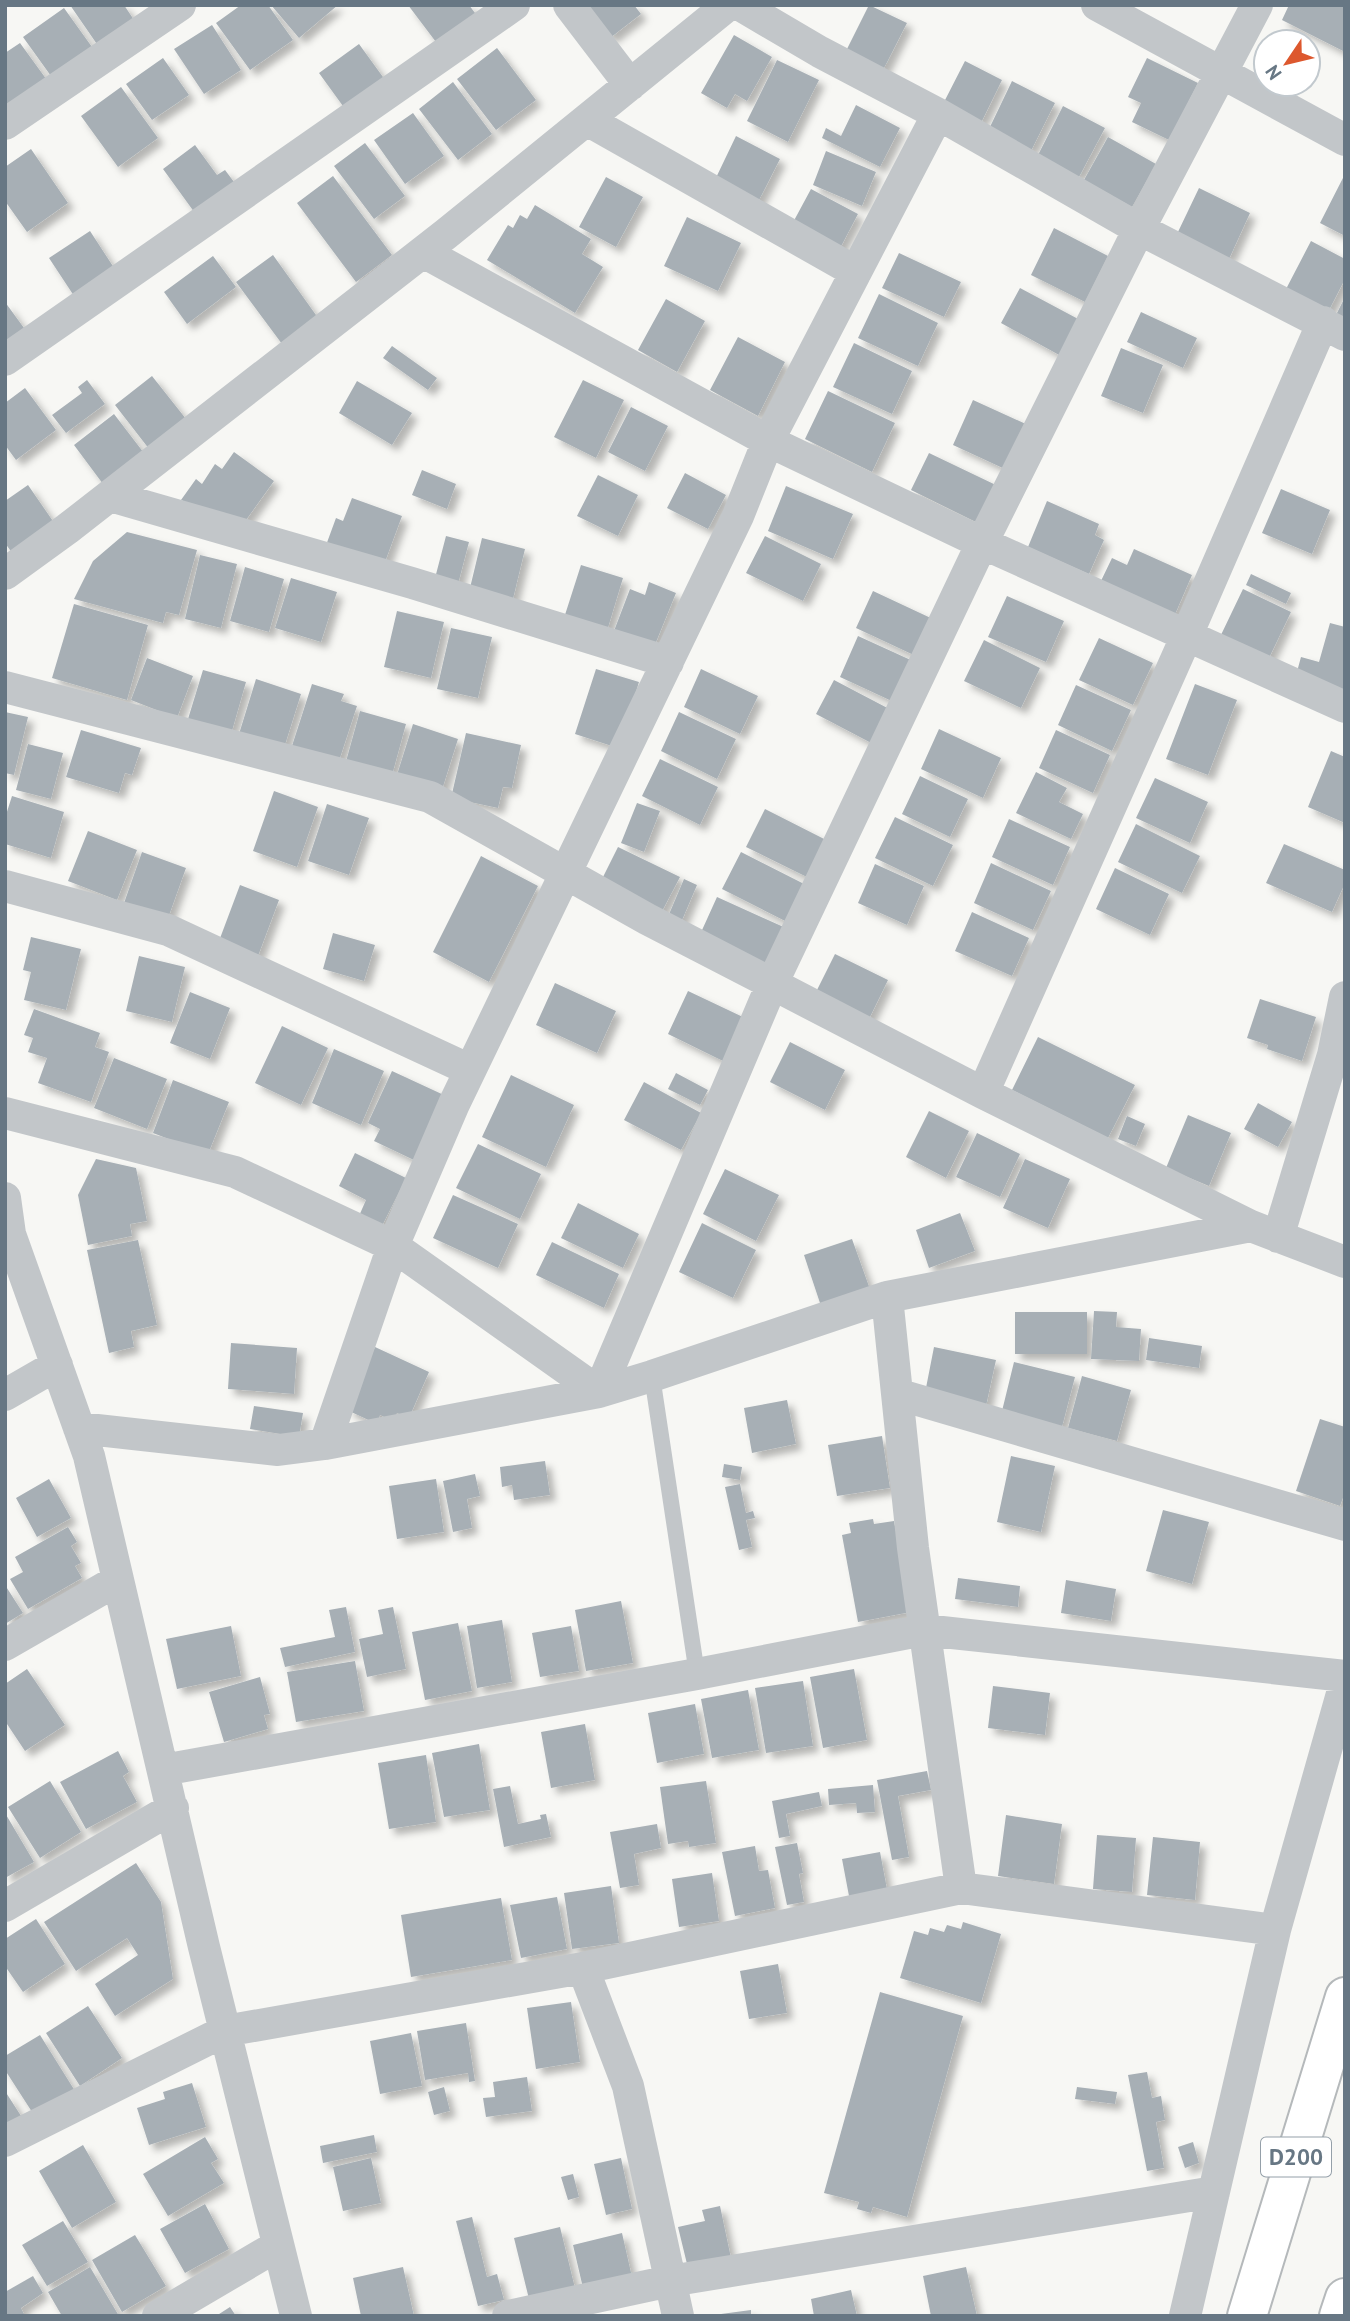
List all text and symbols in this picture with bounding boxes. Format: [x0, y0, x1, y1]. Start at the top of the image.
north arrow [1252, 28, 1322, 98]
text: N [1260, 61, 1286, 85]
road number: D200 [1261, 2138, 1331, 2176]

